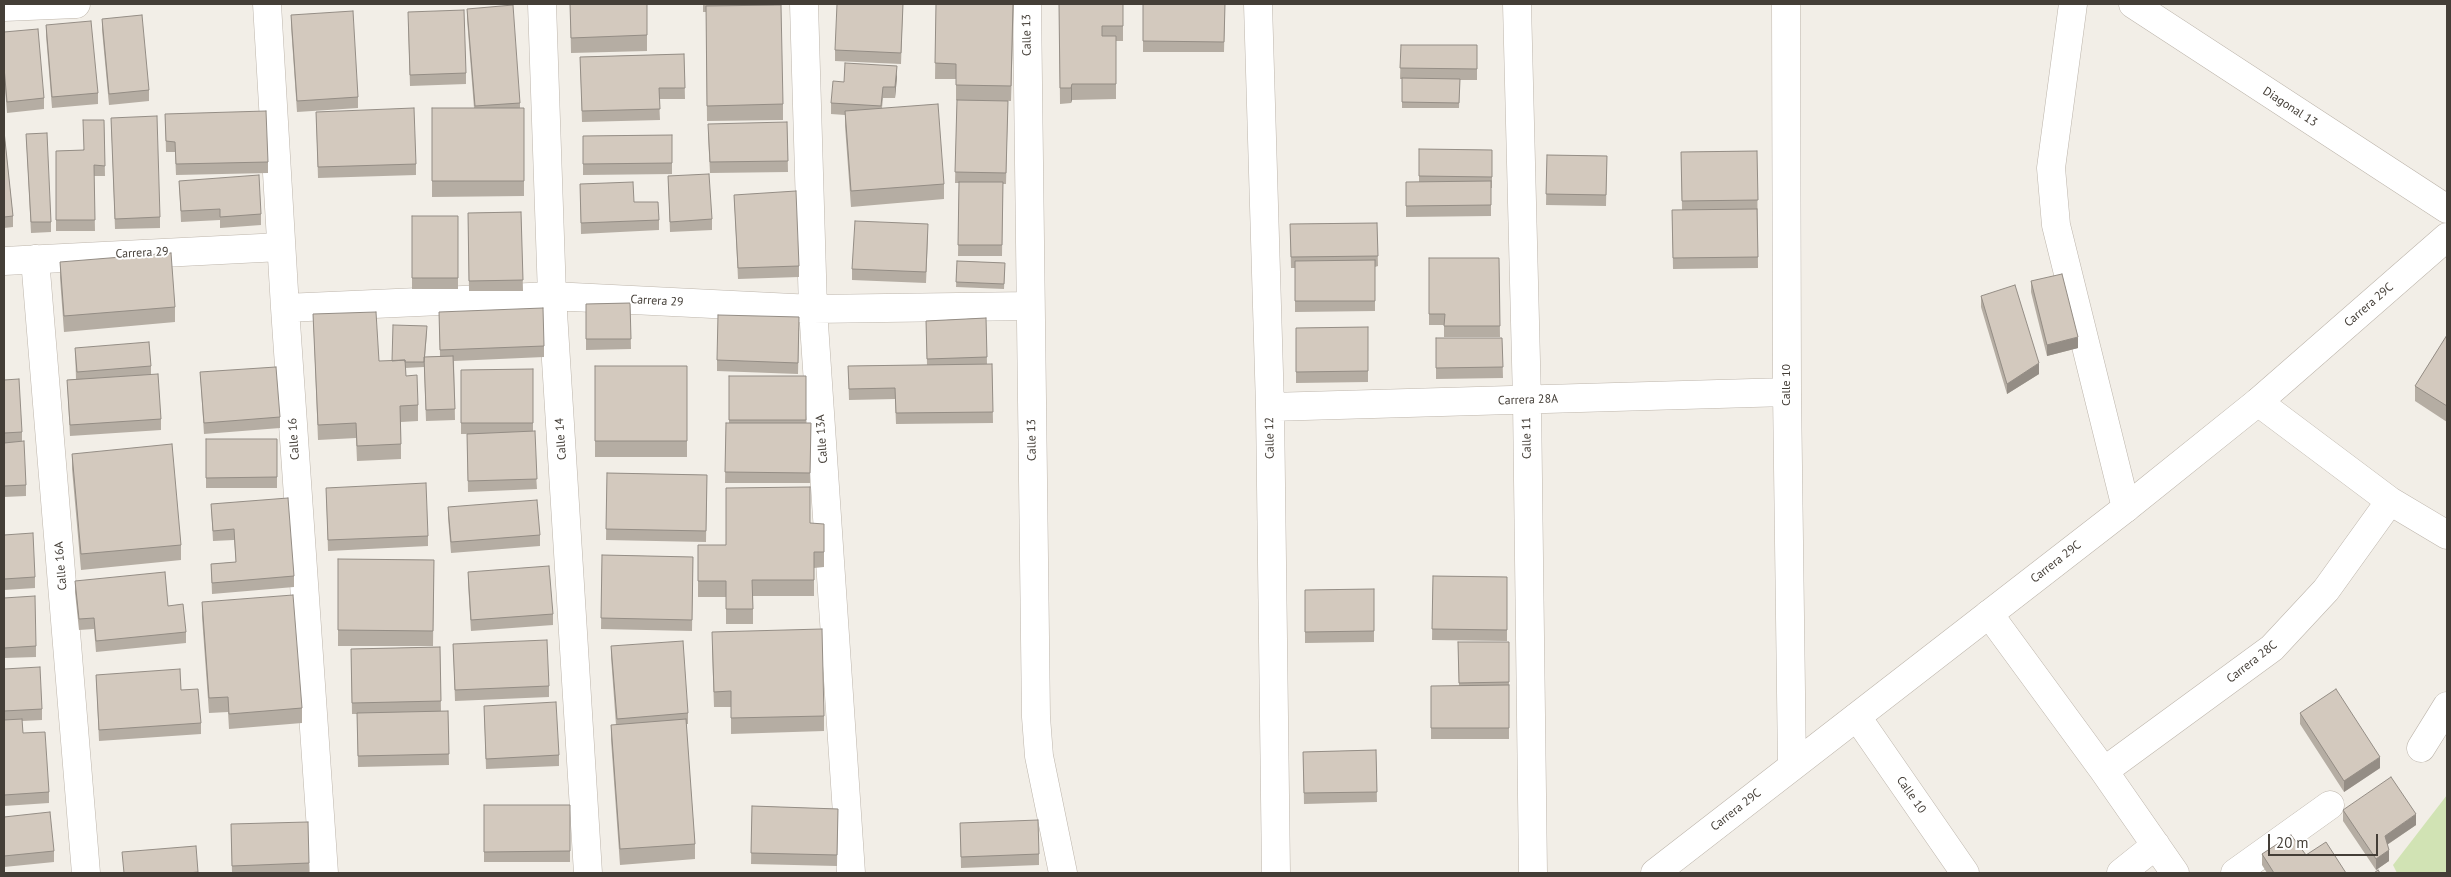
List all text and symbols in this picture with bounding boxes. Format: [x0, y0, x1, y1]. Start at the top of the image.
street label: Calle 13 [1019, 14, 1035, 56]
street label: Diagonal 13 [2260, 84, 2320, 130]
street label: Carrera 29 [115, 244, 169, 262]
street label: Carrera 29C [2342, 280, 2396, 330]
street label: Carrera 29 [630, 292, 684, 310]
street label: Calle 10 [1780, 364, 1794, 406]
street label: Carrera 28A [1498, 392, 1558, 408]
street label: Calle 13A [813, 414, 831, 464]
street label: Calle 12 [1262, 417, 1278, 459]
street label: Calle 11 [1519, 417, 1535, 459]
street label: Calle 16 [285, 418, 303, 460]
street label: Calle 14 [552, 418, 570, 460]
street label: Calle 13 [1024, 419, 1040, 461]
street label: Carrera 29C [2028, 538, 2084, 586]
street label: Calle 16A [52, 541, 70, 591]
street label: Carrera 28C [2224, 638, 2280, 686]
street label: Calle 10 [1893, 774, 1929, 816]
street label: Carrera 29C [1708, 786, 1764, 834]
scale bar [2271, 824, 2381, 856]
text: 20 m [2276, 833, 2309, 852]

